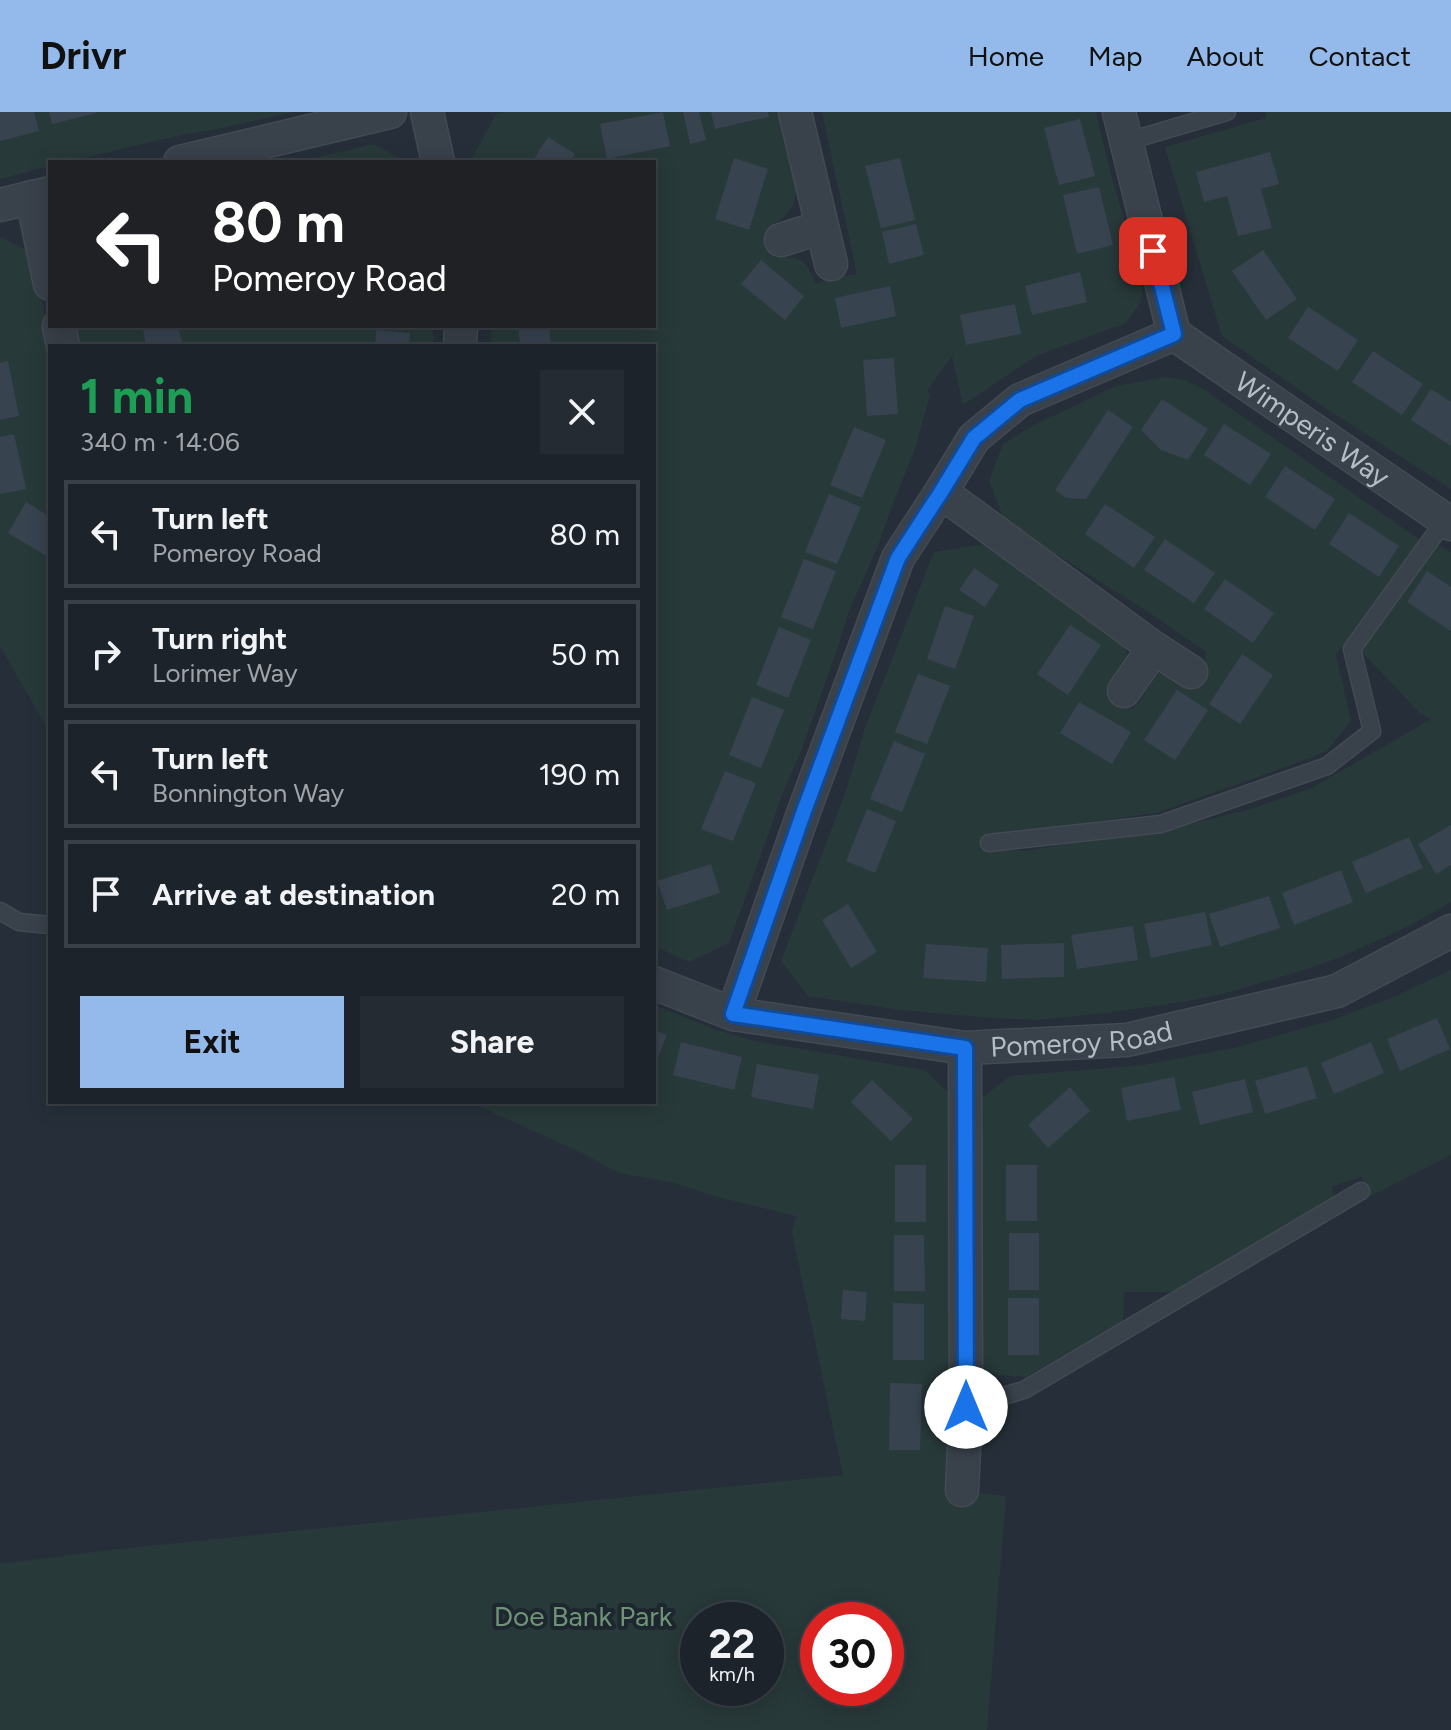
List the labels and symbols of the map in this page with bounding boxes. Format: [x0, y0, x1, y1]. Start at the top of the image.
pin [1119, 217, 1187, 285]
street label: Wimperis Way [1229, 364, 1396, 494]
street label: Pomeroy Road [989, 1013, 1176, 1064]
position arrow [924, 1365, 1008, 1449]
park label: Doe Bank Park [494, 1599, 673, 1633]
speed limit sign: 30 [800, 1602, 904, 1706]

